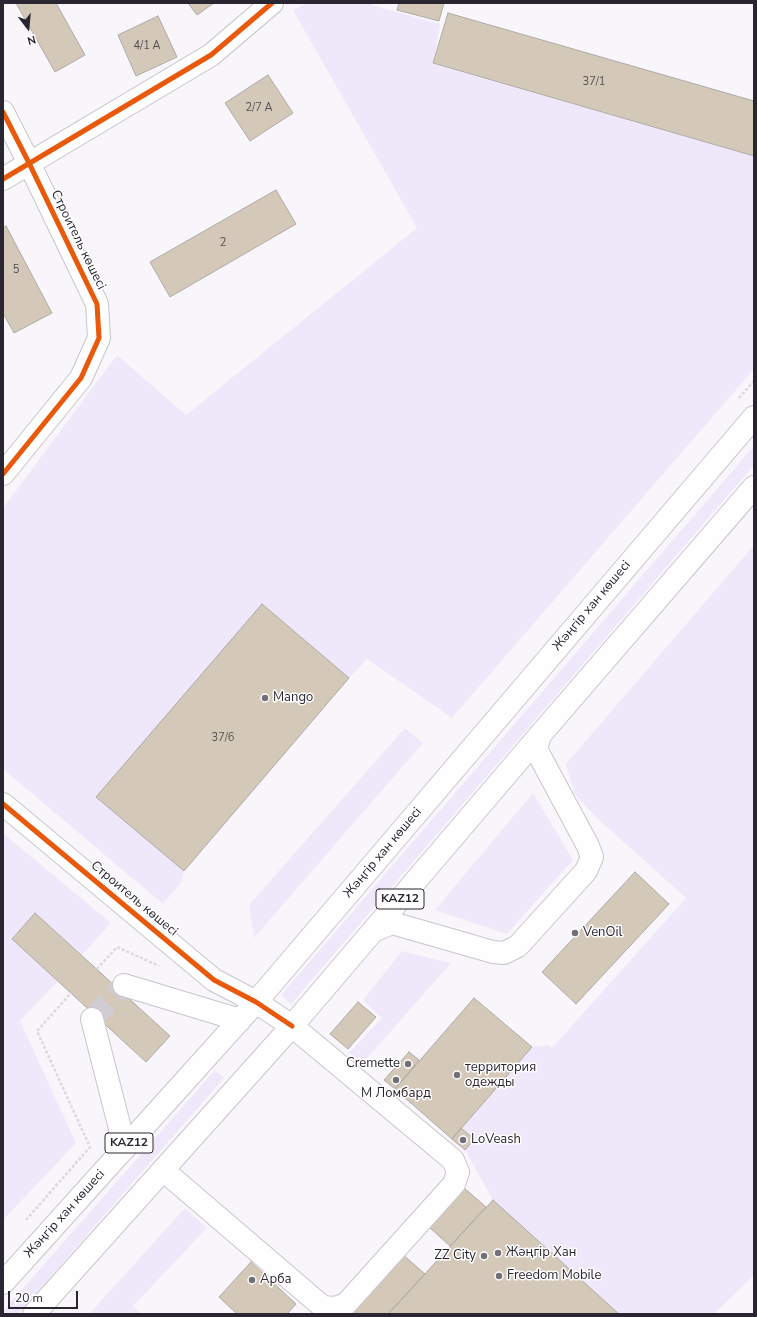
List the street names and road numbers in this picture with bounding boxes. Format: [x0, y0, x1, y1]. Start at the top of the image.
street label: Строитель көшесі [47, 188, 109, 292]
street label: Жәңгір хан көшесі [550, 558, 634, 654]
street label: Жәңгір хан көшесі [341, 805, 425, 901]
street label: Строитель көшесі [87, 858, 181, 940]
road number: KAZ12 [376, 889, 424, 909]
road number: KAZ12 [105, 1133, 153, 1153]
street label: Жәңгір хан көшесі [21, 1167, 109, 1261]

